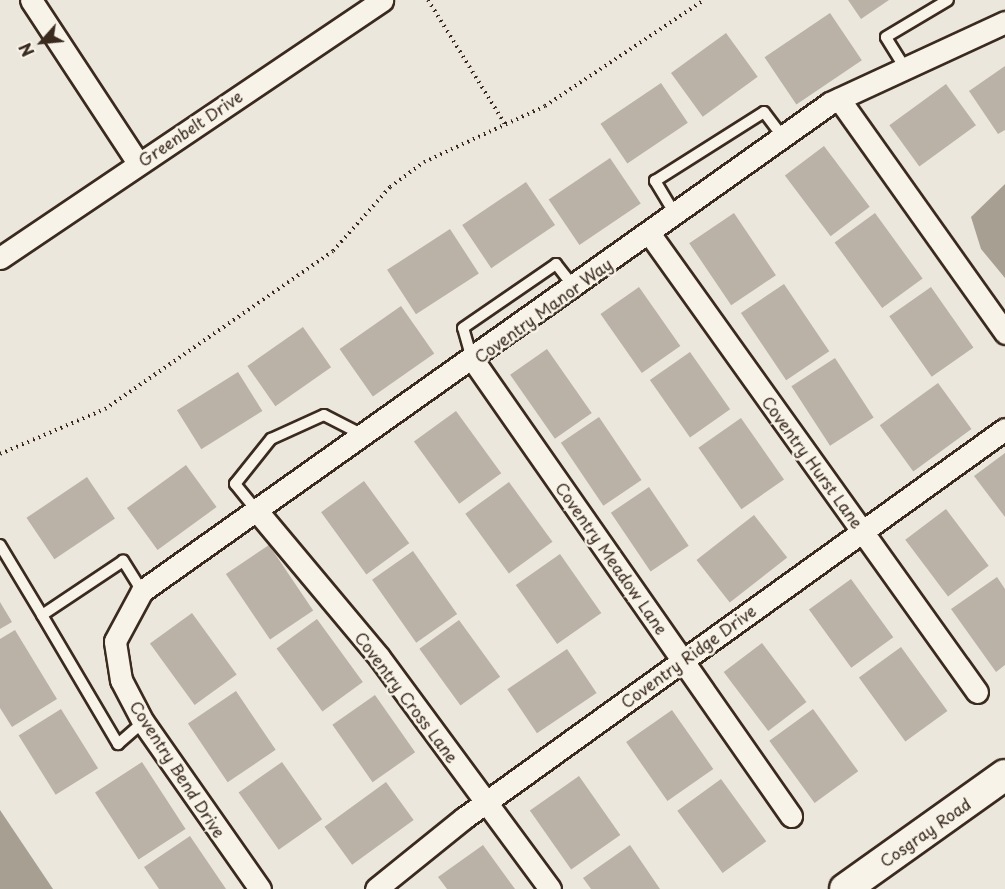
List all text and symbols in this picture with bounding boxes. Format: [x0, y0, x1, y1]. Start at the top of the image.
north arrow [12, 12, 72, 72]
text: N [12, 39, 40, 61]
street label: Greenbelt Drive [134, 86, 246, 170]
street label: Coventry Manor Way [470, 253, 616, 367]
street label: Coventry Hurst Lane [758, 391, 868, 533]
street label: Coventry Meadow Lane [552, 478, 672, 638]
street label: Coventry Ridge Drive [616, 600, 760, 712]
street label: Coventry Cross Lane [351, 627, 463, 767]
street label: Coventry Bend Drive [126, 696, 230, 842]
street label: Cosgray Road [876, 793, 974, 871]

